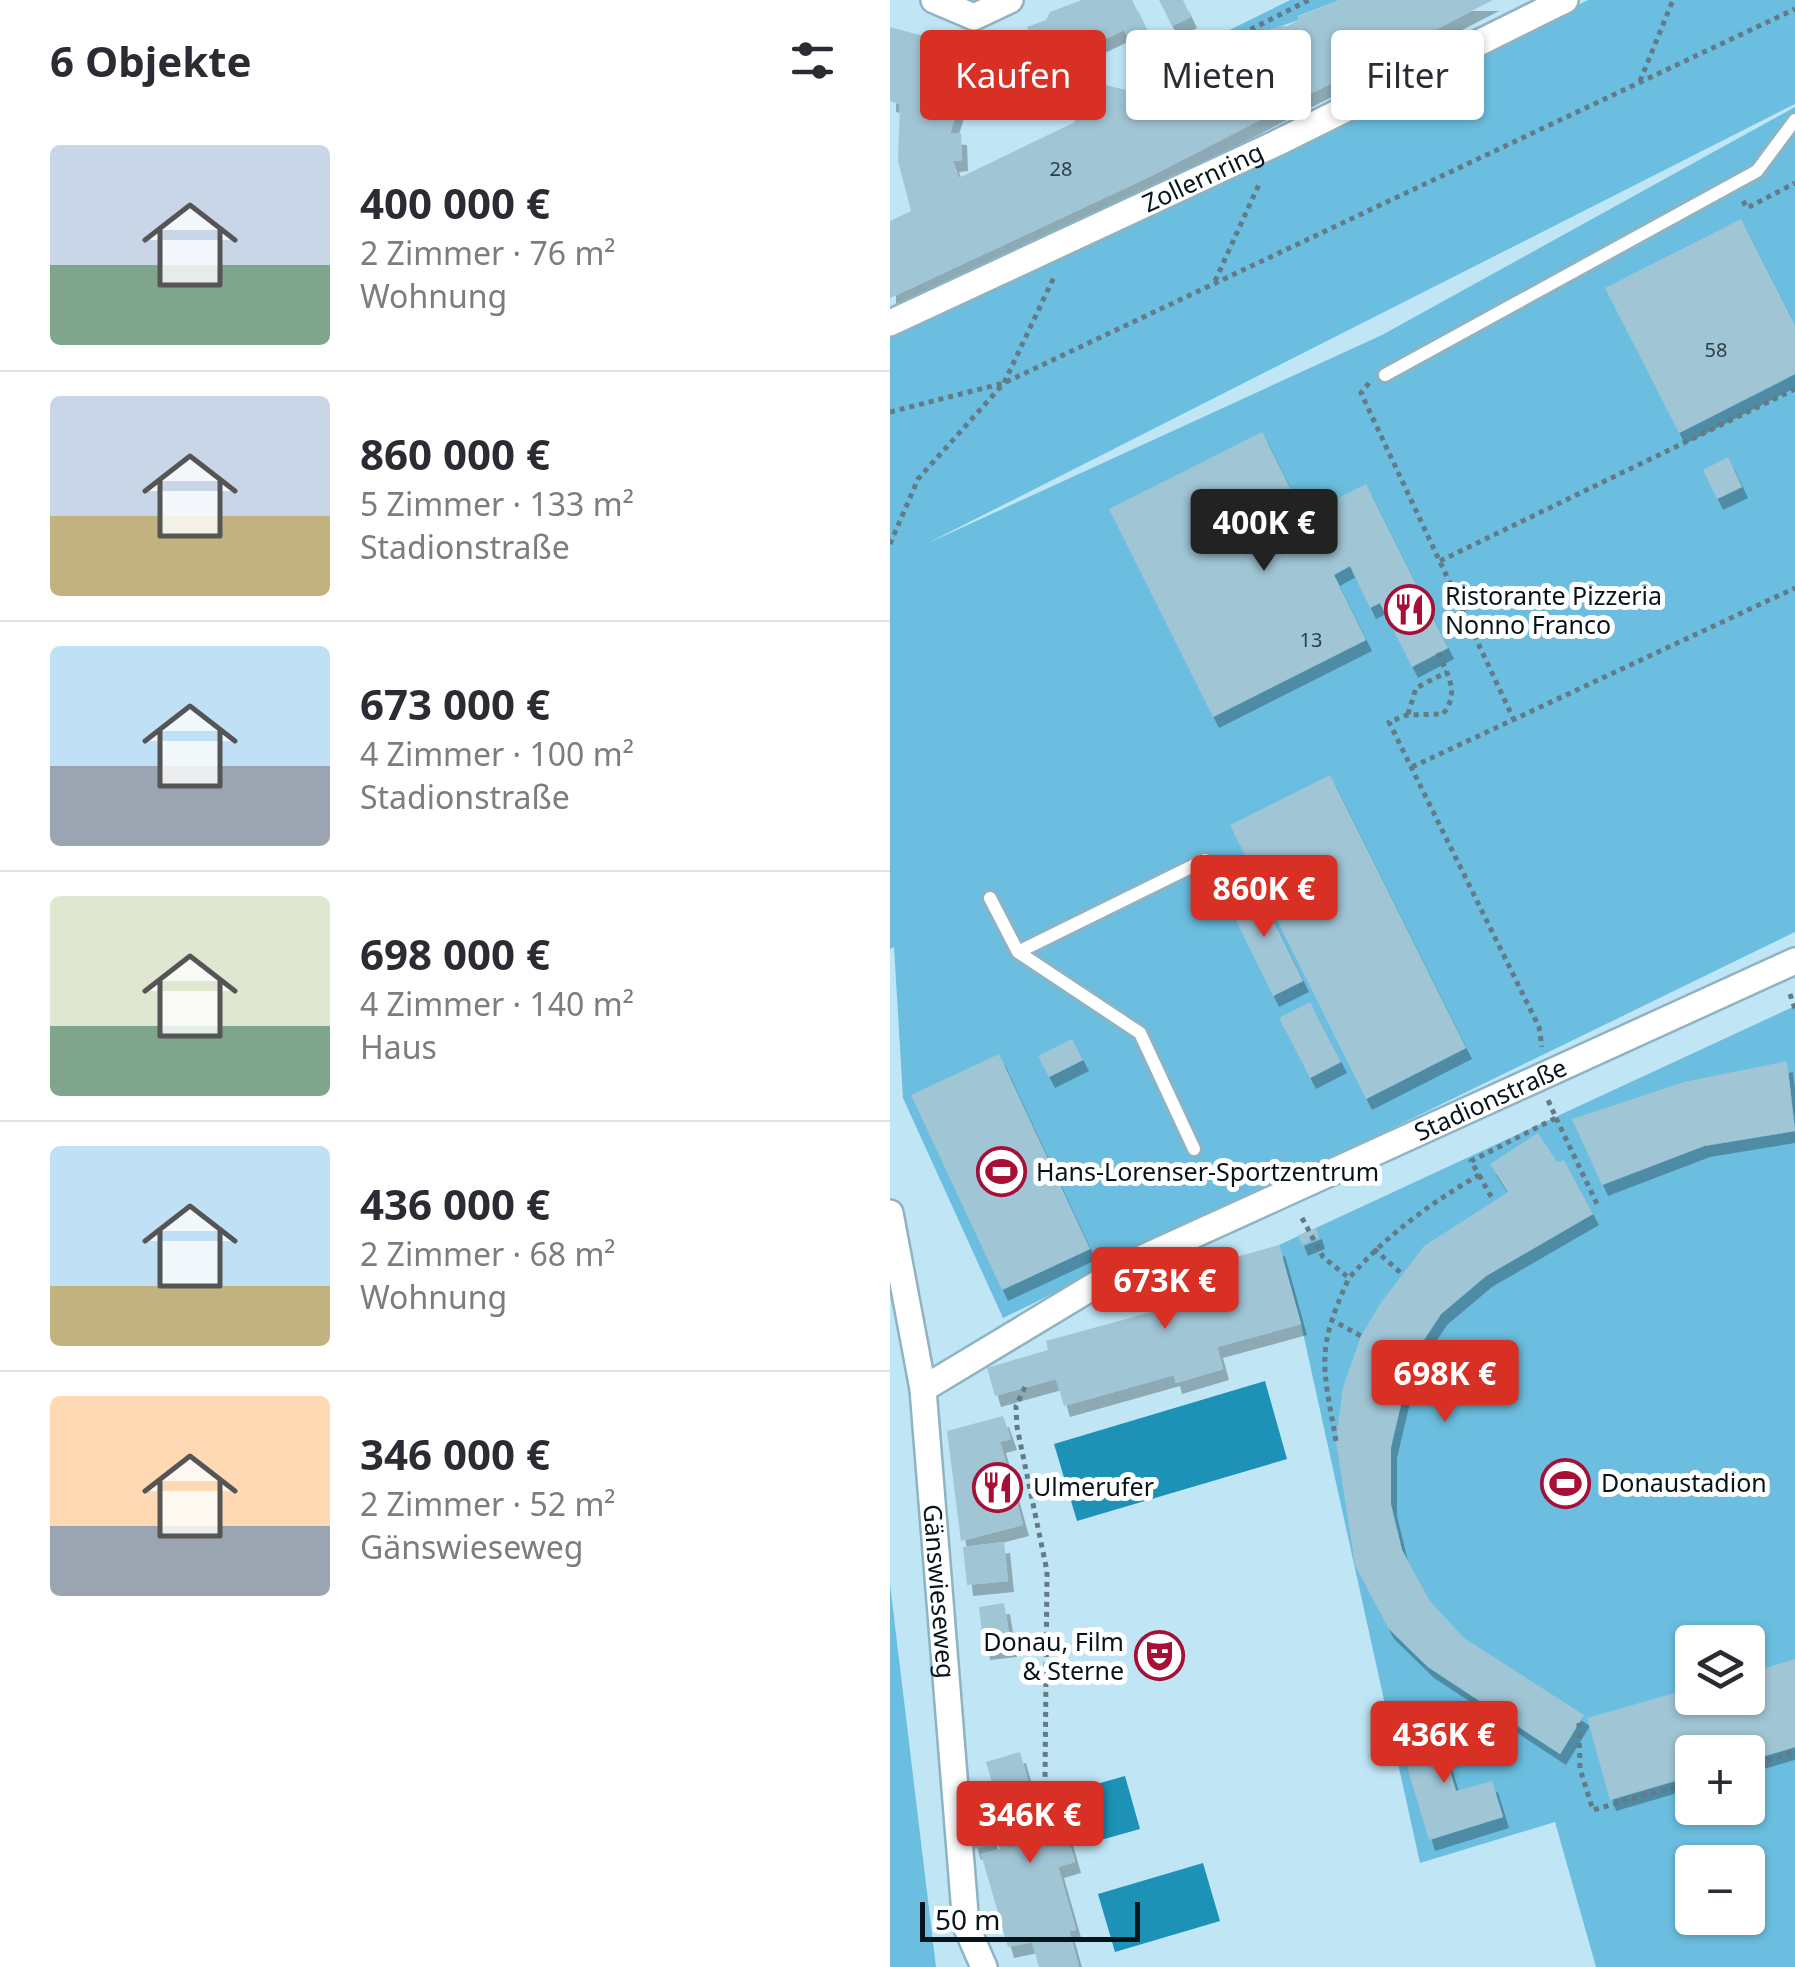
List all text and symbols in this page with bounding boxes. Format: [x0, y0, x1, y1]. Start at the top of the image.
chip: Kaufen [920, 30, 1106, 120]
chip: Mieten [1126, 30, 1311, 120]
chip: Filter [1331, 30, 1484, 120]
text: 6 Objekte [50, 32, 252, 89]
icon: filters [785, 33, 840, 88]
street label: Zollernring [1136, 134, 1268, 219]
house number: 28 [1050, 155, 1072, 182]
text: 400 000 € [360, 174, 550, 231]
icon: home [130, 185, 250, 305]
text: 2 Zimmer · 76 m² [360, 231, 616, 274]
text: Wohnung [360, 274, 507, 317]
house number: 58 [1705, 336, 1727, 363]
text: 860 000 € [360, 425, 550, 482]
icon: home [130, 436, 250, 556]
text: 5 Zimmer · 133 m² [360, 482, 634, 525]
pin: 400K € [1183, 489, 1345, 574]
text: 400K € [1213, 500, 1315, 543]
text: Stadionstraße [360, 525, 570, 568]
place label: Ristorante Pizzeria Nonno Franco [1445, 578, 1662, 641]
restaurant icon: Ristorante Pizzeria Nonno Franco [1384, 584, 1436, 636]
house number: 13 [1300, 626, 1322, 653]
text: 673 000 € [360, 675, 550, 732]
icon: home [130, 686, 250, 806]
text: 4 Zimmer · 100 m² [360, 732, 634, 775]
text: Stadionstraße [360, 775, 570, 818]
pin: 860K € [1183, 855, 1345, 940]
text: 860K € [1213, 866, 1315, 909]
text: 698 000 € [360, 925, 550, 982]
icon: home [130, 936, 250, 1056]
text: 4 Zimmer · 140 m² [360, 982, 634, 1025]
text: Haus [360, 1025, 437, 1068]
street label: Stadionstraße [1408, 1049, 1572, 1148]
sports icon: Hans-Lorenser-Sportzentrum [975, 1146, 1027, 1198]
place label: Hans-Lorenser-Sportzentrum [1036, 1154, 1379, 1188]
text: 436 000 € [360, 1175, 550, 1232]
icon: home [130, 1186, 250, 1306]
text: 2 Zimmer · 68 m² [360, 1232, 616, 1275]
pin: 673K € [1084, 1247, 1246, 1332]
text: 673K € [1114, 1258, 1216, 1301]
text: Wohnung [360, 1275, 507, 1318]
pin: 698K € [1364, 1340, 1526, 1425]
text: 698K € [1394, 1351, 1496, 1394]
text: 346 000 € [360, 1425, 550, 1482]
icon: home [130, 1436, 250, 1556]
sports icon: Donaustadion [1540, 1457, 1592, 1509]
restaurant icon: Ulmerufer [972, 1461, 1024, 1513]
place label: Donaustadion [1601, 1465, 1767, 1499]
place label: Ulmerufer [1033, 1469, 1154, 1503]
text: 2 Zimmer · 52 m² [360, 1482, 616, 1525]
street label: Gänswieseweg [916, 1503, 964, 1680]
text: Gänswieseweg [360, 1525, 583, 1568]
place label: Donau, Film & Sterne [983, 1624, 1124, 1687]
map controls [1675, 1625, 1765, 1935]
button: layers [1675, 1625, 1765, 1715]
theatre icon: Donau, Film & Sterne [1133, 1630, 1185, 1682]
pin: 436K € [1363, 1701, 1525, 1786]
text: 436K € [1393, 1712, 1495, 1755]
button: + [1675, 1735, 1765, 1825]
pin: 346K € [949, 1781, 1111, 1866]
text: 346K € [979, 1792, 1081, 1835]
button: − [1675, 1845, 1765, 1935]
scale bar [920, 1897, 1140, 1942]
text: 50 m [935, 1900, 1001, 1938]

